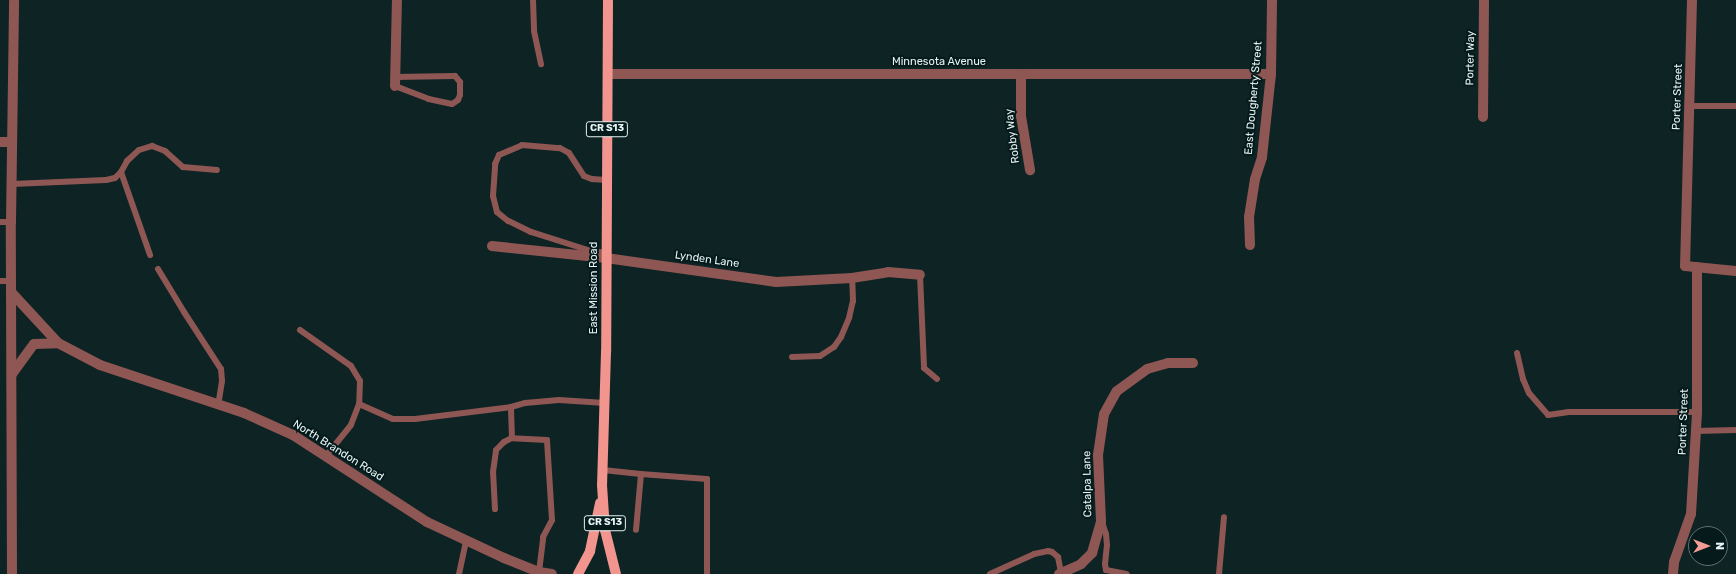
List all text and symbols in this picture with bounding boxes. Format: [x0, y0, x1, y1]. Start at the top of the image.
street label: Porter Way [1464, 30, 1478, 86]
street label: East Dougherty Street [1242, 40, 1266, 156]
street label: Minnesota Avenue [892, 55, 986, 69]
street label: Porter Street [1670, 63, 1686, 131]
street label: Robby Way [1003, 108, 1023, 164]
road number: CR S13 [585, 121, 629, 137]
street label: East Mission Road [587, 242, 601, 334]
street label: Lynden Lane [674, 249, 740, 271]
street label: Porter Street [1676, 388, 1692, 456]
street label: North Brandon Road [290, 418, 386, 484]
street label: Catalpa Lane [1081, 450, 1095, 518]
road number: CR S13 [583, 515, 627, 531]
north arrow [1688, 526, 1728, 566]
text: N [1713, 542, 1726, 550]

